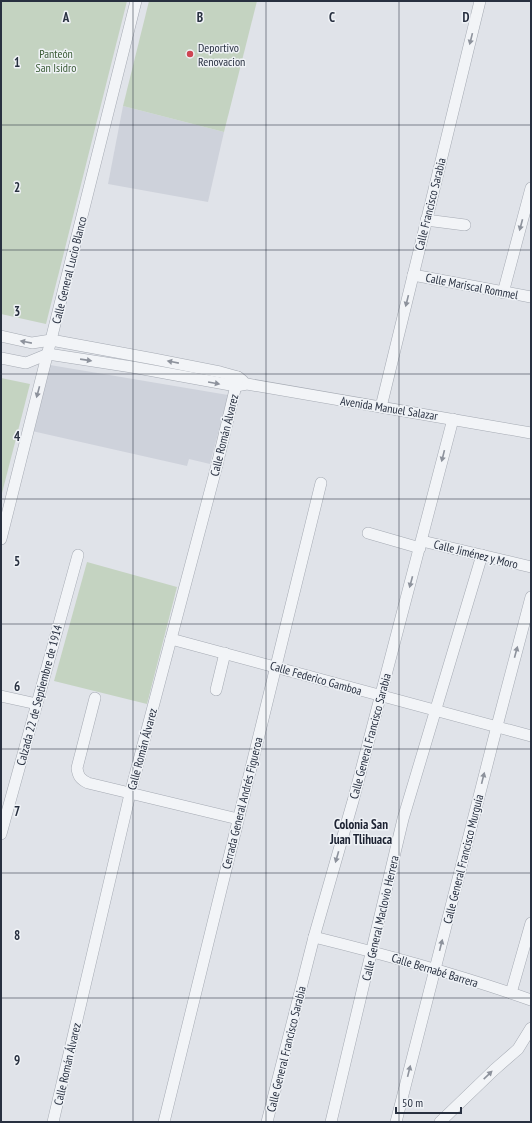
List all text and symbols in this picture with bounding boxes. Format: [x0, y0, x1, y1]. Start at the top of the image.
text: A [62, 9, 70, 26]
text: B [197, 9, 203, 26]
text: C [329, 9, 335, 26]
text: D [463, 9, 470, 26]
one-way arrow [468, 33, 474, 45]
place label: Deportivo Renovacion [198, 40, 245, 69]
park label: Panteón San Isidro [36, 46, 76, 75]
marker: Deportivo Renovacion [185, 49, 195, 59]
text: 1 [14, 54, 20, 71]
street label: Calle Francisco Sarabia [411, 156, 449, 252]
text: 2 [14, 179, 20, 196]
street label: Calle General Lucio Blanco [48, 215, 90, 325]
one-way arrow [518, 219, 524, 231]
street label: Calle Mariscal Rommel [424, 270, 520, 302]
one-way arrow [403, 295, 409, 307]
text: 3 [14, 303, 20, 320]
one-way arrow [20, 338, 32, 344]
one-way arrow [80, 357, 92, 363]
one-way arrow [167, 359, 179, 365]
one-way arrow [208, 380, 221, 386]
one-way arrow [35, 386, 41, 398]
street label: Calle Román Álvarez [207, 392, 241, 478]
street label: Avenida Manuel Salazar [339, 393, 440, 423]
text: 4 [14, 428, 21, 445]
one-way arrow [440, 451, 446, 463]
street label: Calle Jiménez y Moro [432, 536, 520, 572]
text: 5 [14, 553, 20, 570]
one-way arrow [408, 577, 414, 589]
street label: Calzada 22 de Septiembre de 1914 [13, 622, 65, 767]
one-way arrow [513, 646, 519, 658]
street label: Calle Federico Gamboa [268, 658, 364, 698]
street label: Calle General Francisco Sarabia [346, 671, 394, 800]
text: 6 [14, 678, 20, 695]
street label: Calle Román Álvarez [124, 706, 160, 792]
street label: Cerrada General Andrés Figueroa [218, 735, 266, 870]
one-way arrow [481, 772, 487, 784]
street label: Calle General Francisco Murguía [440, 793, 486, 925]
text: 7 [14, 803, 20, 820]
district label: Colonia San Juan Tlihuaca [329, 816, 392, 848]
one-way arrow [334, 851, 340, 863]
street label: Calle General Maclovio Herrera [358, 854, 402, 982]
text: 8 [14, 927, 20, 944]
one-way arrow [438, 938, 444, 951]
street label: Calle Bernabé Barrera [390, 950, 480, 990]
street label: Calle General Francisco Sarabia [263, 984, 309, 1114]
street label: Calle Román Álvarez [50, 1021, 84, 1107]
text: 9 [14, 1052, 20, 1069]
one-way arrow [406, 1064, 412, 1076]
one-way arrow [483, 1071, 493, 1080]
scale bar [396, 1089, 461, 1115]
text: 50 m [402, 1095, 423, 1110]

